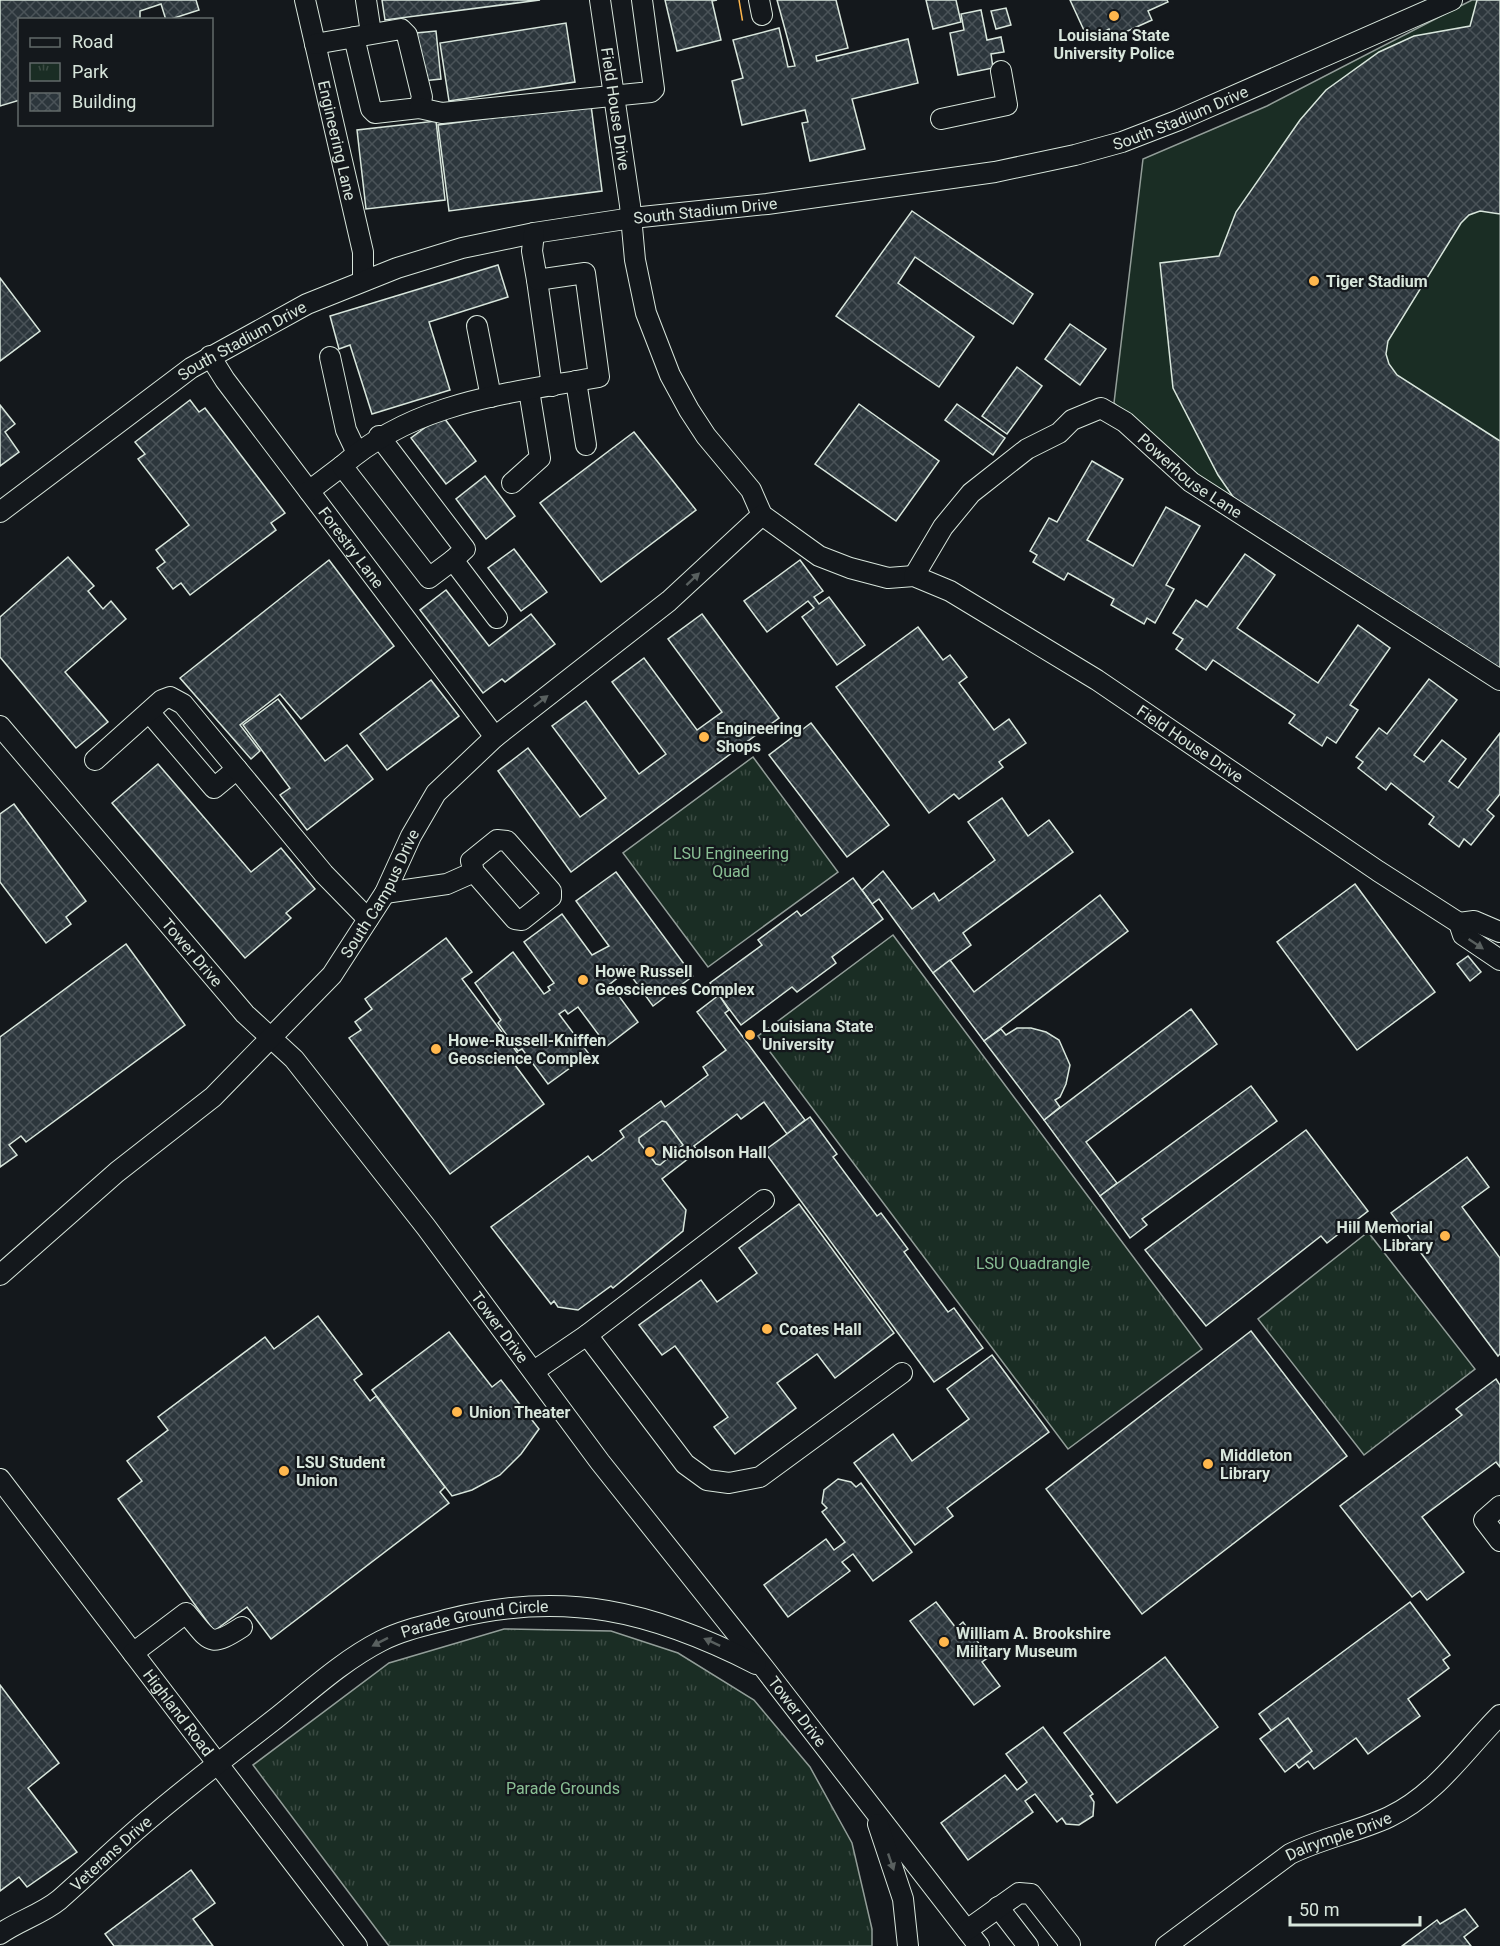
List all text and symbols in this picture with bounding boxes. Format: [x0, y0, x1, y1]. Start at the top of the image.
marker: Louisiana State University Police [1107, 9, 1121, 23]
legend [18, 18, 213, 126]
place label: Louisiana State University Police [1054, 26, 1175, 63]
text: Road [72, 31, 113, 52]
street label: Field House Drive [598, 46, 634, 172]
text: Park [72, 61, 109, 82]
street label: Engineering Lane [314, 79, 360, 202]
street label: South Stadium Drive [1111, 81, 1251, 154]
text: Building [72, 91, 136, 112]
street label: South Stadium Drive [632, 193, 778, 227]
place label: Tiger Stadium [1326, 272, 1428, 291]
marker: Tiger Stadium [1307, 274, 1321, 288]
street label: South Stadium Drive [174, 297, 310, 384]
street label: Powerhouse Lane [1134, 429, 1246, 522]
street label: Forestry Lane [315, 503, 388, 592]
one-way arrow [685, 573, 700, 586]
one-way arrow [533, 694, 549, 707]
street label: Field House Drive [1134, 701, 1247, 786]
place label: Engineering Shops [716, 719, 802, 756]
marker: Engineering Shops [697, 730, 711, 744]
street label: South Campus Drive [336, 825, 423, 961]
park label: LSU Engineering Quad [673, 844, 789, 881]
street label: Tower Drive [158, 914, 227, 990]
one-way arrow [1468, 938, 1484, 950]
place label: Howe Russell Geosciences Complex [595, 962, 755, 999]
marker: Howe Russell Geosciences Complex [576, 973, 590, 987]
place label: Louisiana State University [762, 1017, 874, 1054]
marker: Louisiana State University [743, 1028, 757, 1042]
place label: Howe-Russell-Kniffen Geoscience Complex [448, 1031, 606, 1068]
marker: Howe-Russell-Kniffen Geoscience Complex [429, 1042, 443, 1056]
place label: Nicholson Hall [662, 1143, 767, 1162]
marker: Nicholson Hall [643, 1145, 657, 1159]
place label: Hill Memorial Library [1337, 1218, 1434, 1255]
marker: Hill Memorial Library [1438, 1229, 1452, 1243]
park label: LSU Quadrangle [976, 1254, 1090, 1273]
street label: Tower Drive [468, 1288, 533, 1367]
place label: Coates Hall [779, 1320, 862, 1339]
marker: Coates Hall [760, 1322, 774, 1336]
place label: Union Theater [469, 1403, 570, 1422]
marker: Union Theater [450, 1405, 464, 1419]
place label: Middleton Library [1220, 1446, 1292, 1483]
place label: LSU Student Union [296, 1453, 386, 1490]
marker: Middleton Library [1201, 1457, 1215, 1471]
marker: LSU Student Union [277, 1464, 291, 1478]
street label: Parade Ground Circle [398, 1596, 549, 1641]
place label: William A. Brookshire Military Museum [956, 1624, 1111, 1661]
marker: William A. Brookshire Military Museum [937, 1635, 951, 1649]
one-way arrow [372, 1637, 389, 1647]
one-way arrow [703, 1637, 720, 1646]
street label: Highland Road [139, 1665, 218, 1760]
street label: Tower Drive [765, 1673, 831, 1750]
park label: Parade Grounds [506, 1779, 620, 1798]
street label: Dalrymple Drive [1282, 1808, 1394, 1864]
street label: Veterans Drive [66, 1812, 155, 1895]
one-way arrow [886, 1853, 896, 1871]
scale bar [1290, 1889, 1420, 1927]
text: 50 m [1299, 1899, 1339, 1920]

